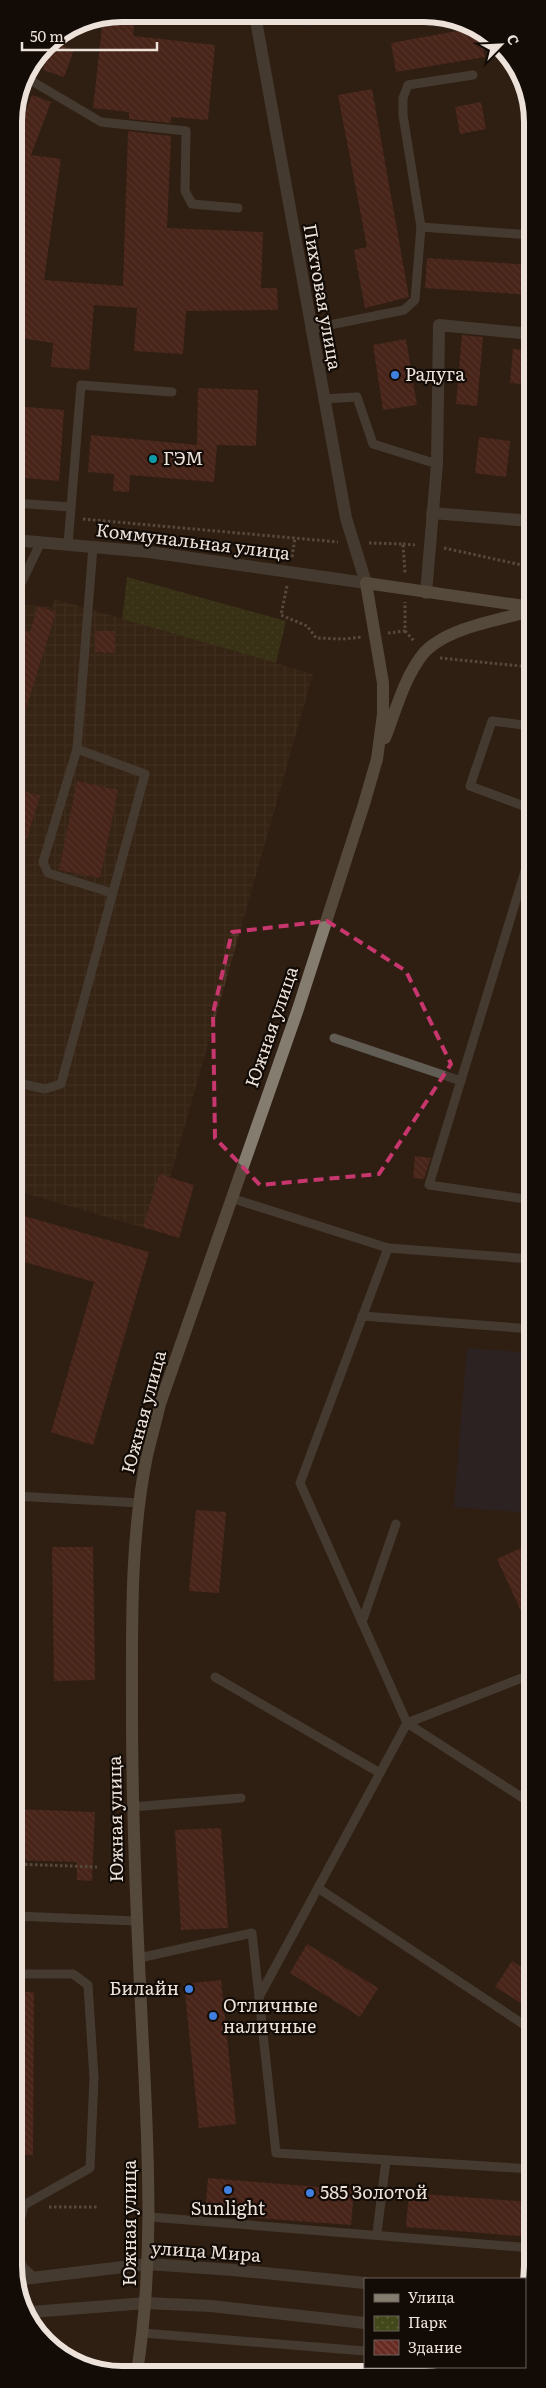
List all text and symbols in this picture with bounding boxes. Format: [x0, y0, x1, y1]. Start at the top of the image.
scale bar [22, 20, 158, 52]
north arrow [476, 20, 526, 70]
text: 50 m [30, 24, 64, 47]
text: С [503, 31, 525, 48]
street label: Пихтовая улица [297, 221, 350, 372]
place label: Радуга [405, 360, 465, 387]
marker: Радуга [389, 369, 401, 381]
place label: ГЭМ [163, 444, 203, 471]
marker: ГЭМ [147, 453, 159, 465]
street label: Коммунальная улица [95, 515, 292, 566]
street label: Южная улица [237, 962, 304, 1091]
street label: Южная улица [113, 1347, 172, 1476]
street label: Южная улица [100, 1755, 129, 1883]
place label: Билайн [109, 1974, 179, 2001]
marker: Билайн [183, 1983, 195, 1995]
place label: Отличные наличные [223, 1991, 318, 2039]
marker: Отличные наличные [207, 2010, 219, 2022]
street label: Южная улица [115, 2159, 142, 2286]
place label: 585 Золотой [320, 2178, 428, 2205]
marker: Sunlight [222, 2184, 234, 2196]
marker: 585 Золотой [304, 2187, 316, 2199]
place label: Sunlight [191, 2194, 266, 2221]
street label: улица Мира [150, 2233, 262, 2268]
legend [364, 2278, 526, 2368]
text: Улица [408, 2285, 456, 2308]
text: Парк [408, 2310, 447, 2333]
text: Здание [408, 2335, 462, 2358]

